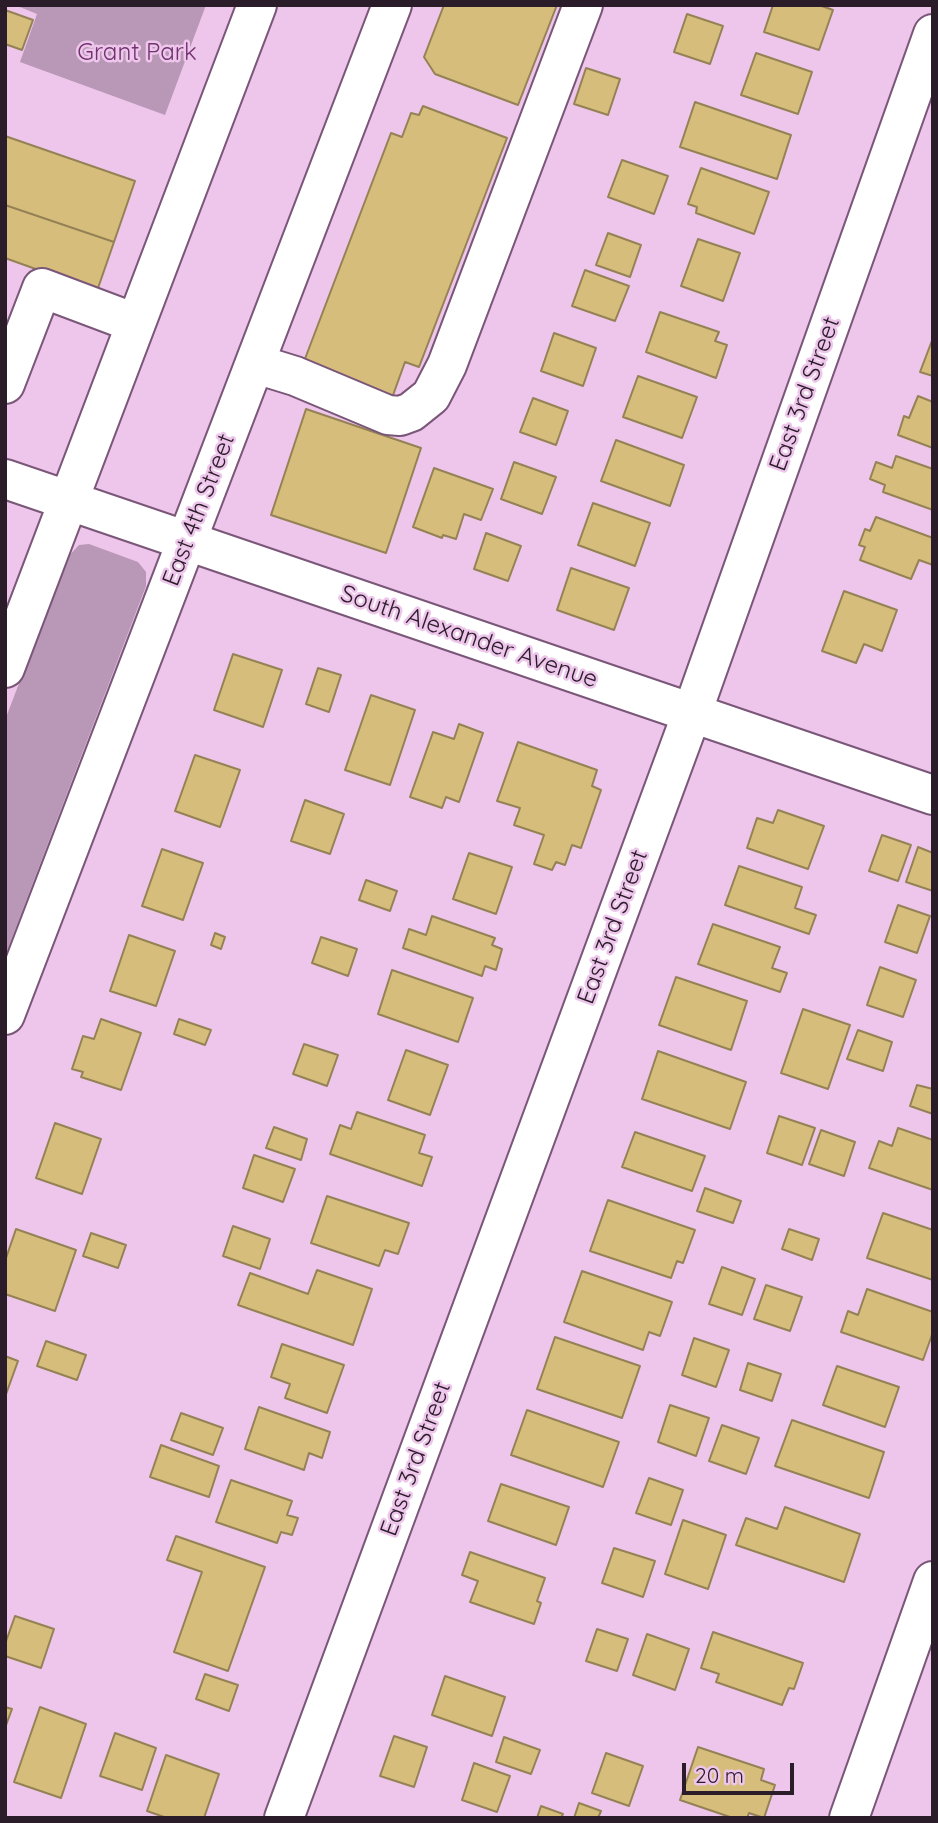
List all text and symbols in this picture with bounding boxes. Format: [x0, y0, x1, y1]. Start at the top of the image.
park label: Grant Park [77, 39, 197, 67]
street label: East 3rd Street [764, 313, 846, 475]
street label: East 4th Street [157, 430, 241, 590]
street label: South Alexander Avenue [337, 579, 601, 695]
street label: East 3rd Street [572, 846, 654, 1008]
street label: East 3rd Street [375, 1378, 457, 1540]
scale bar [686, 1750, 798, 1794]
text: 20 m [695, 1762, 744, 1788]

